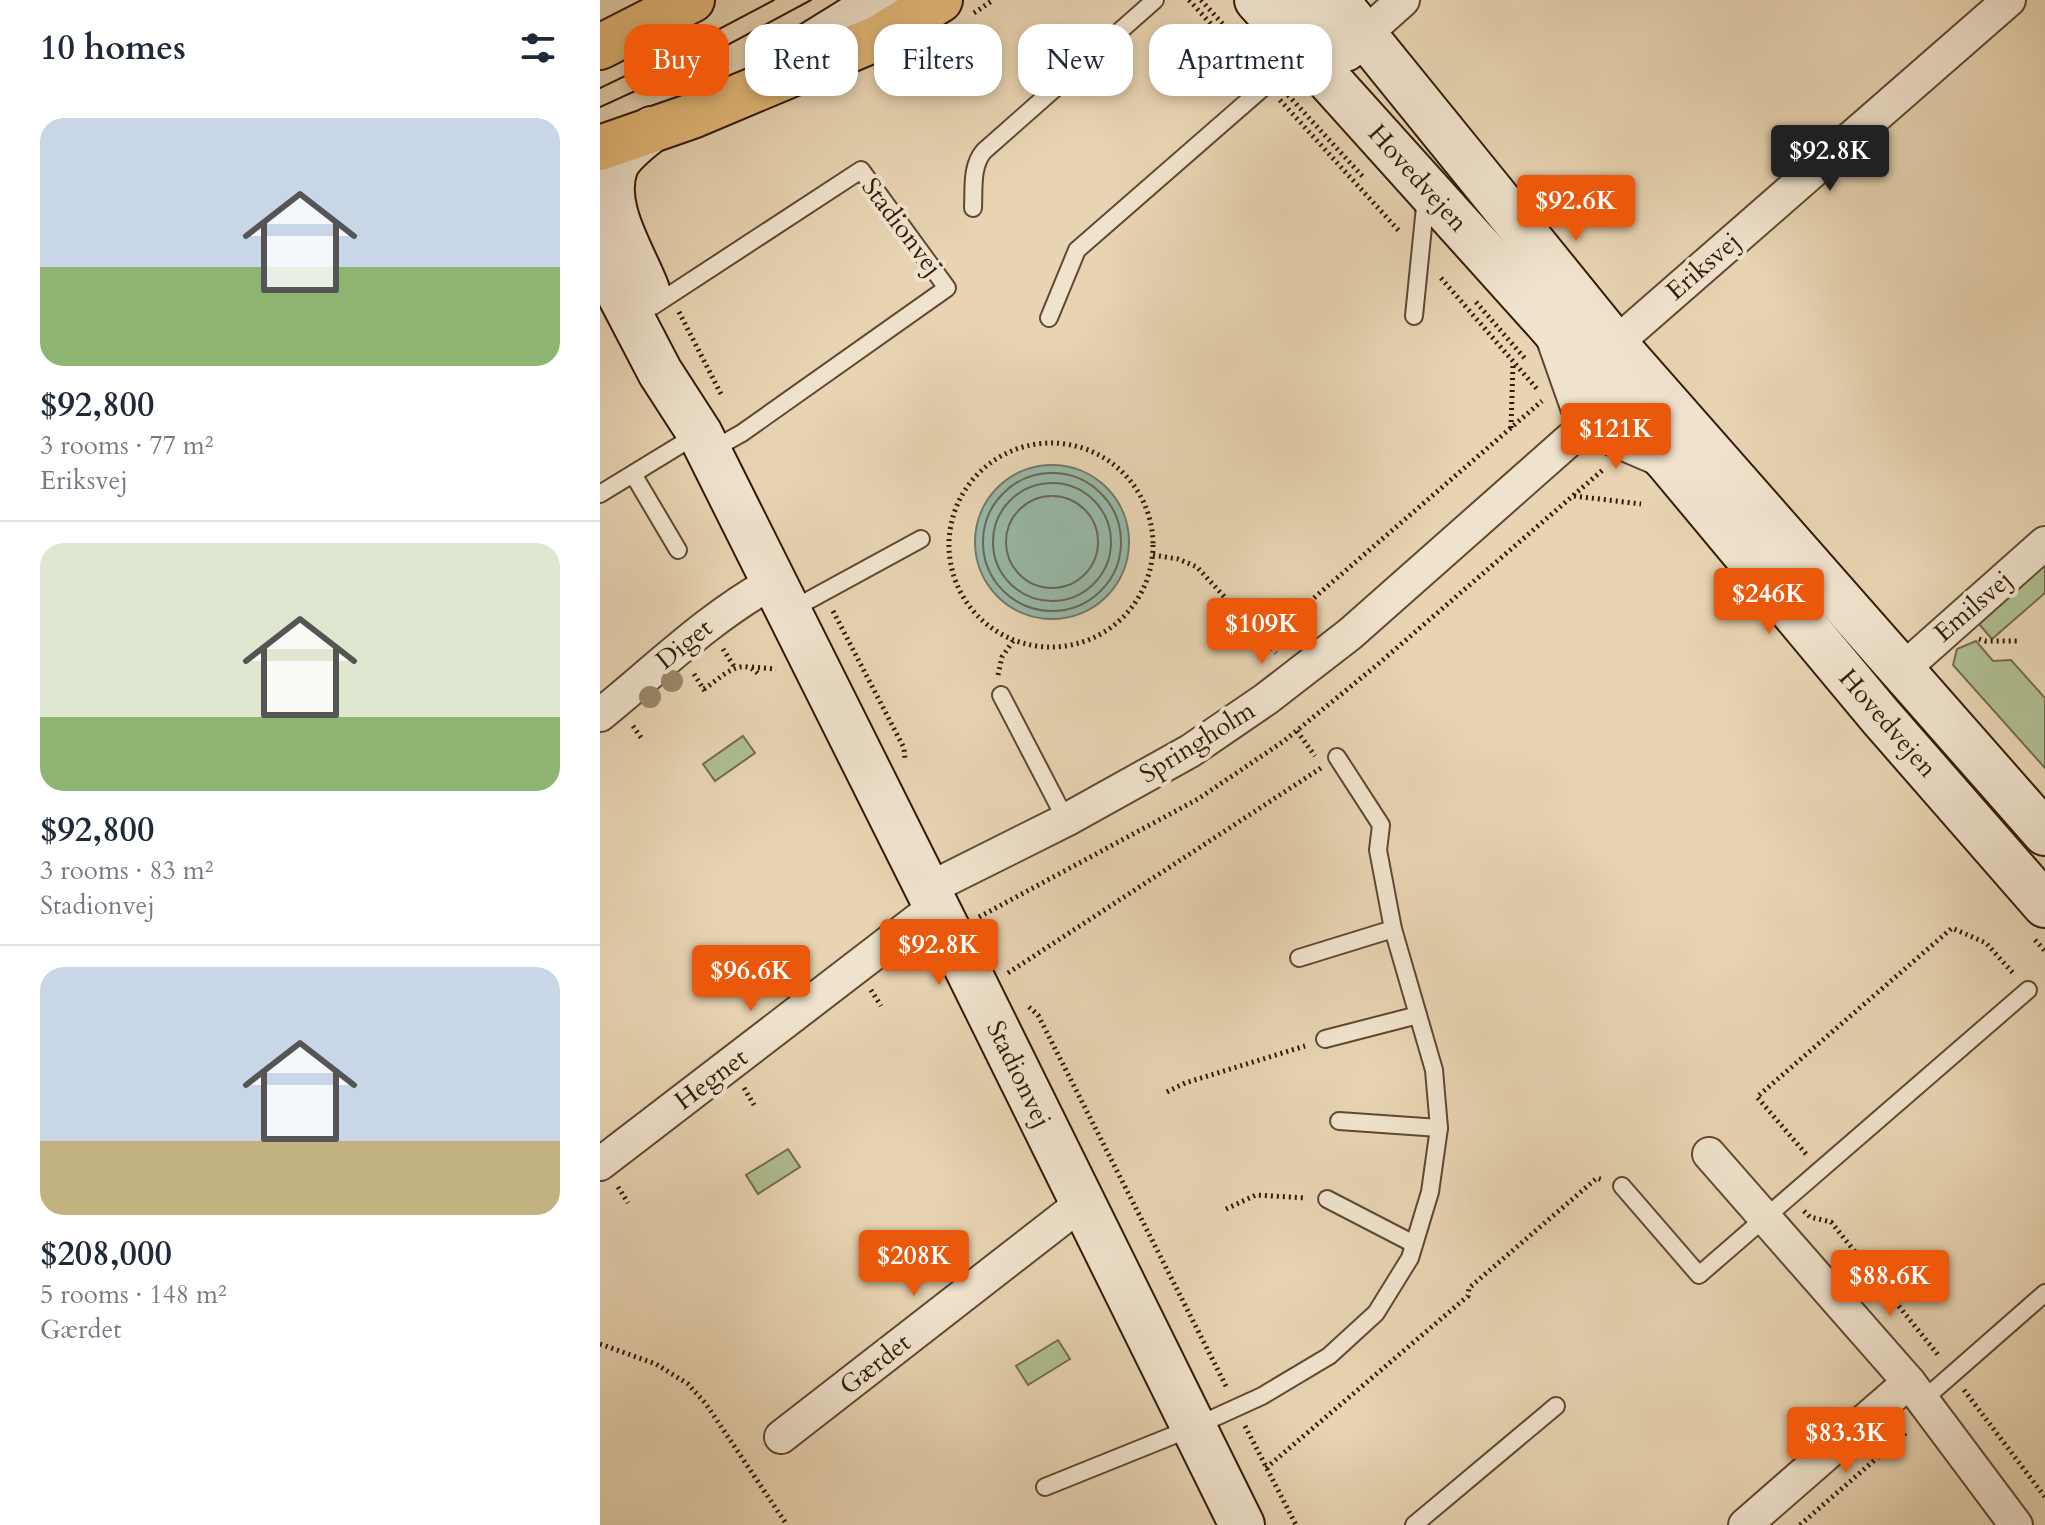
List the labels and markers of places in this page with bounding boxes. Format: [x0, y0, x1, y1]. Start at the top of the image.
pin: $92.8K [1765, 125, 1895, 193]
pin: $92.6K [1511, 175, 1641, 243]
pin: $121K [1560, 403, 1672, 471]
pin: $246K [1713, 568, 1825, 636]
pin: $109K [1206, 598, 1318, 666]
pin: $92.8K [874, 919, 1004, 987]
pin: $96.6K [686, 945, 816, 1013]
pin: $208K [858, 1230, 970, 1298]
pin: $88.6K [1825, 1250, 1955, 1318]
pin: $83.3K [1781, 1407, 1911, 1475]

